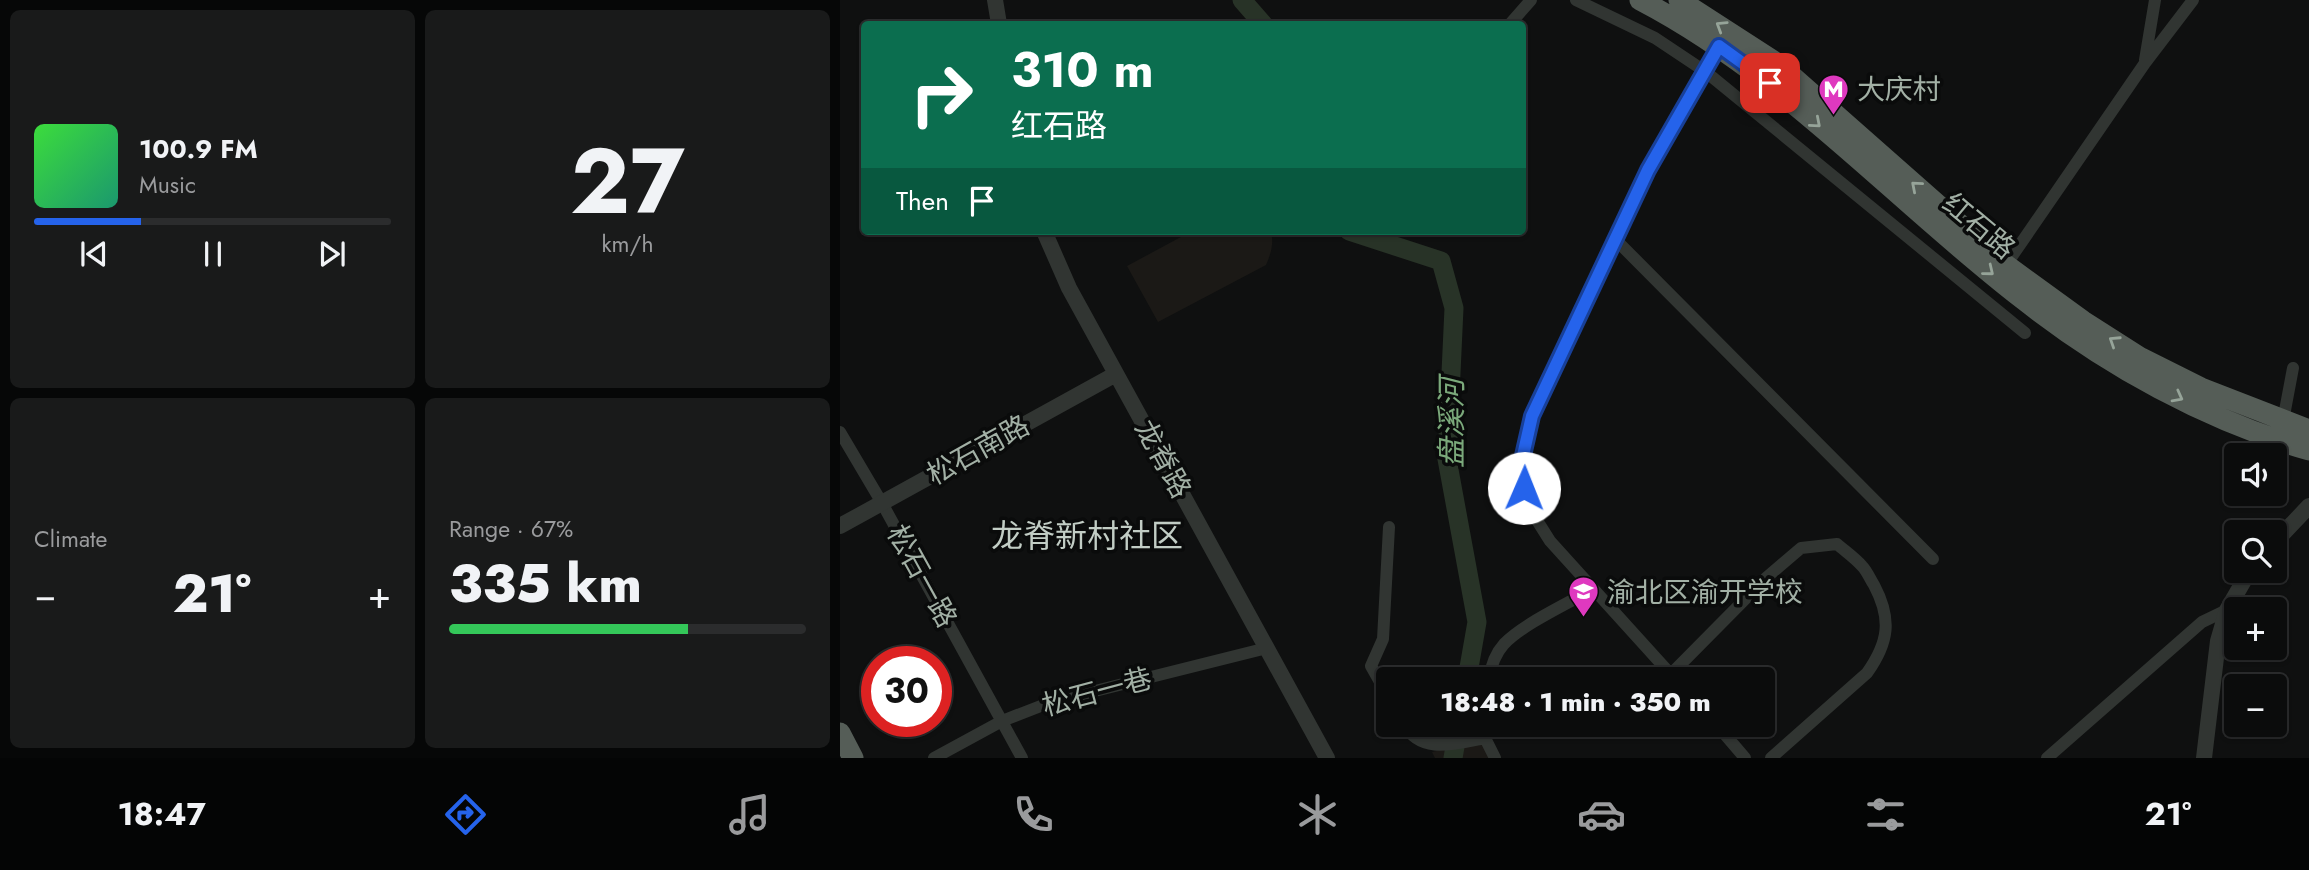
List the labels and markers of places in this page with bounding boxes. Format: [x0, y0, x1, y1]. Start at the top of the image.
pin [1740, 53, 1800, 113]
place label: 大庆村 [1857, 69, 1941, 110]
metro station icon: 大庆村 [1817, 72, 1851, 116]
place label: 渝北区渝开学校 [1607, 572, 1803, 613]
school or university icon: 渝北区渝开学校 [1567, 575, 1601, 619]

